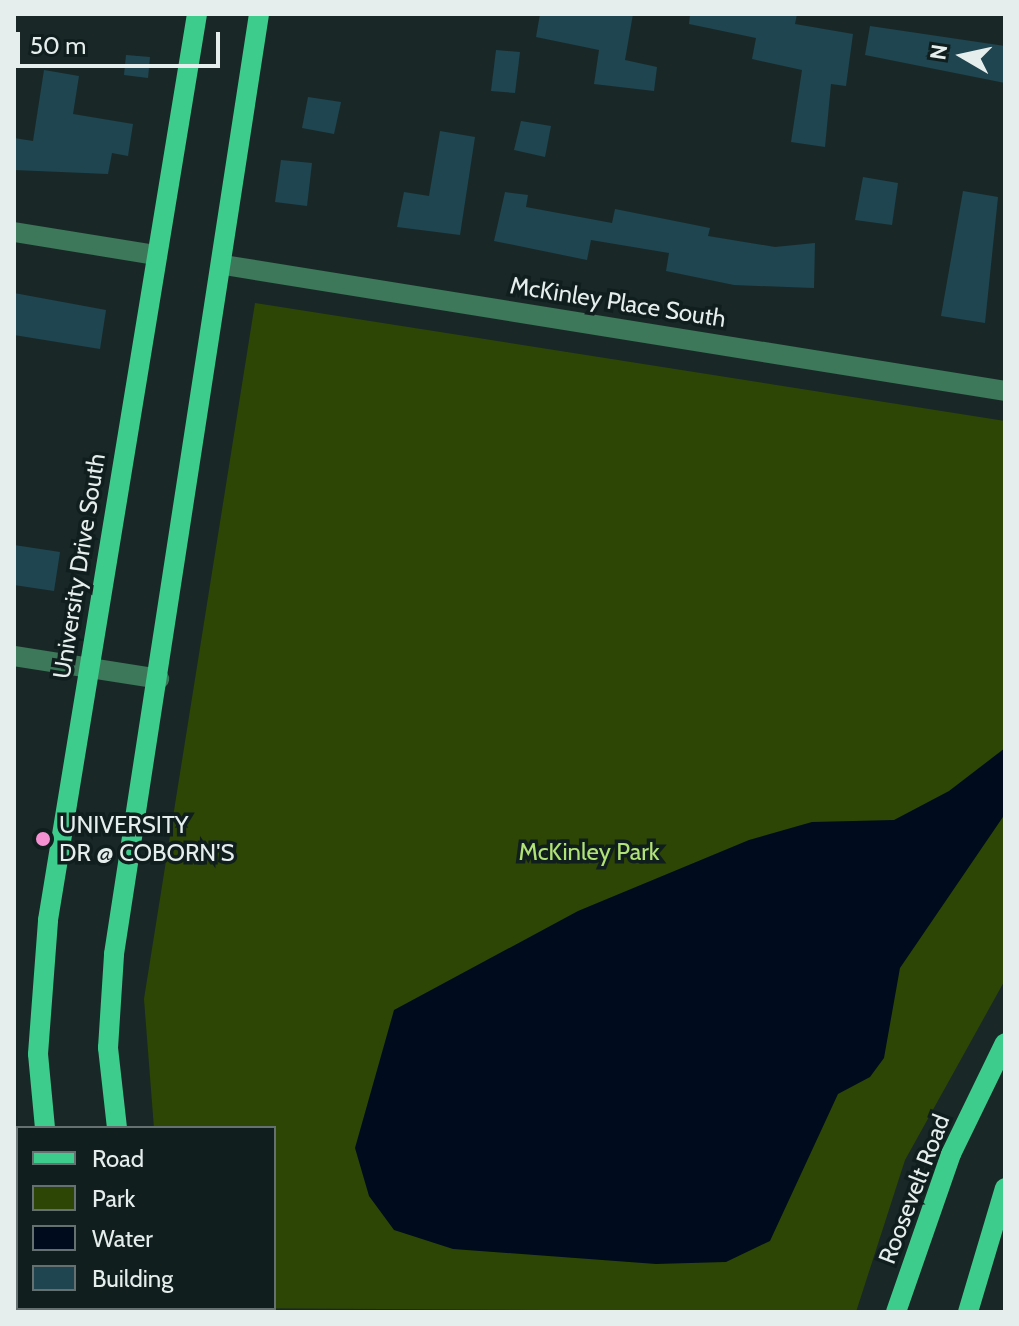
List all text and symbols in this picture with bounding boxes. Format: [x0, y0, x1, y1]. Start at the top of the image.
scale bar [20, 16, 224, 66]
north arrow [923, 16, 1003, 96]
text: 50 m [30, 31, 86, 60]
text: N [924, 42, 953, 62]
street label: McKinley Place South [508, 271, 728, 333]
street label: University Drive South [47, 451, 111, 681]
place label: UNIVERSITY DR @ COBORN'S [59, 811, 234, 867]
marker: UNIVERSITY DR @ COBORN'S [34, 830, 52, 848]
park label: McKinley Park [518, 838, 660, 866]
street label: Roosevelt Road [872, 1110, 956, 1268]
legend [16, 1126, 276, 1310]
text: Road [92, 1144, 144, 1173]
text: Park [92, 1184, 135, 1213]
text: Water [92, 1224, 153, 1253]
text: Building [92, 1264, 173, 1293]

